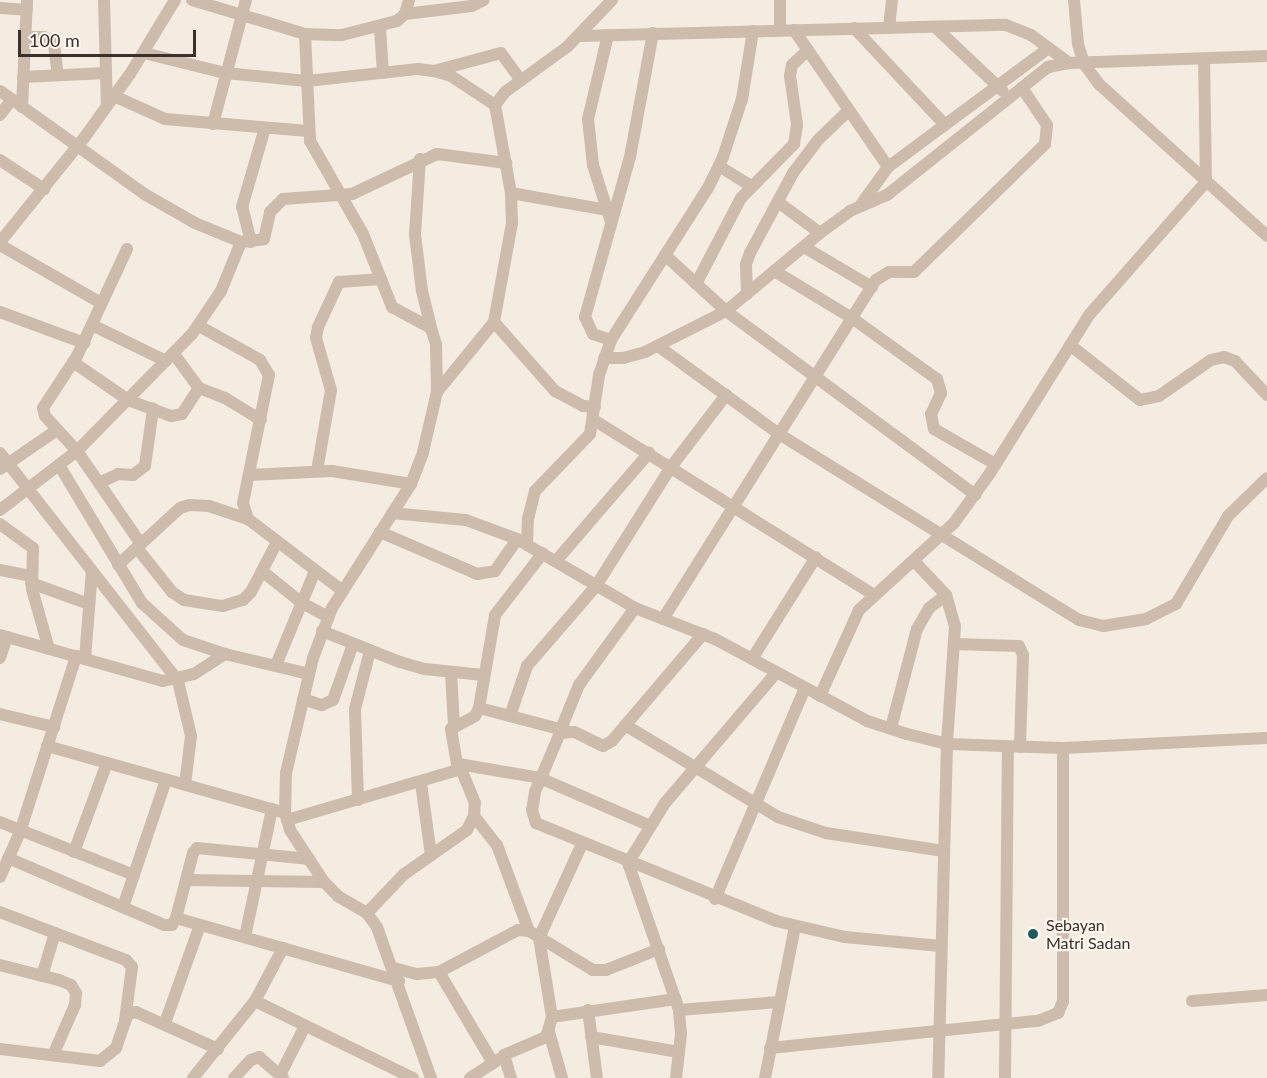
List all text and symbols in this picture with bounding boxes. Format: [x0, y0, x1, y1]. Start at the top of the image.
scale bar [21, 18, 200, 56]
text: 100 m [29, 29, 80, 51]
place label: Sebayan Matri Sadan [1046, 915, 1130, 953]
marker: Sebayan Matri Sadan [1024, 925, 1042, 943]

